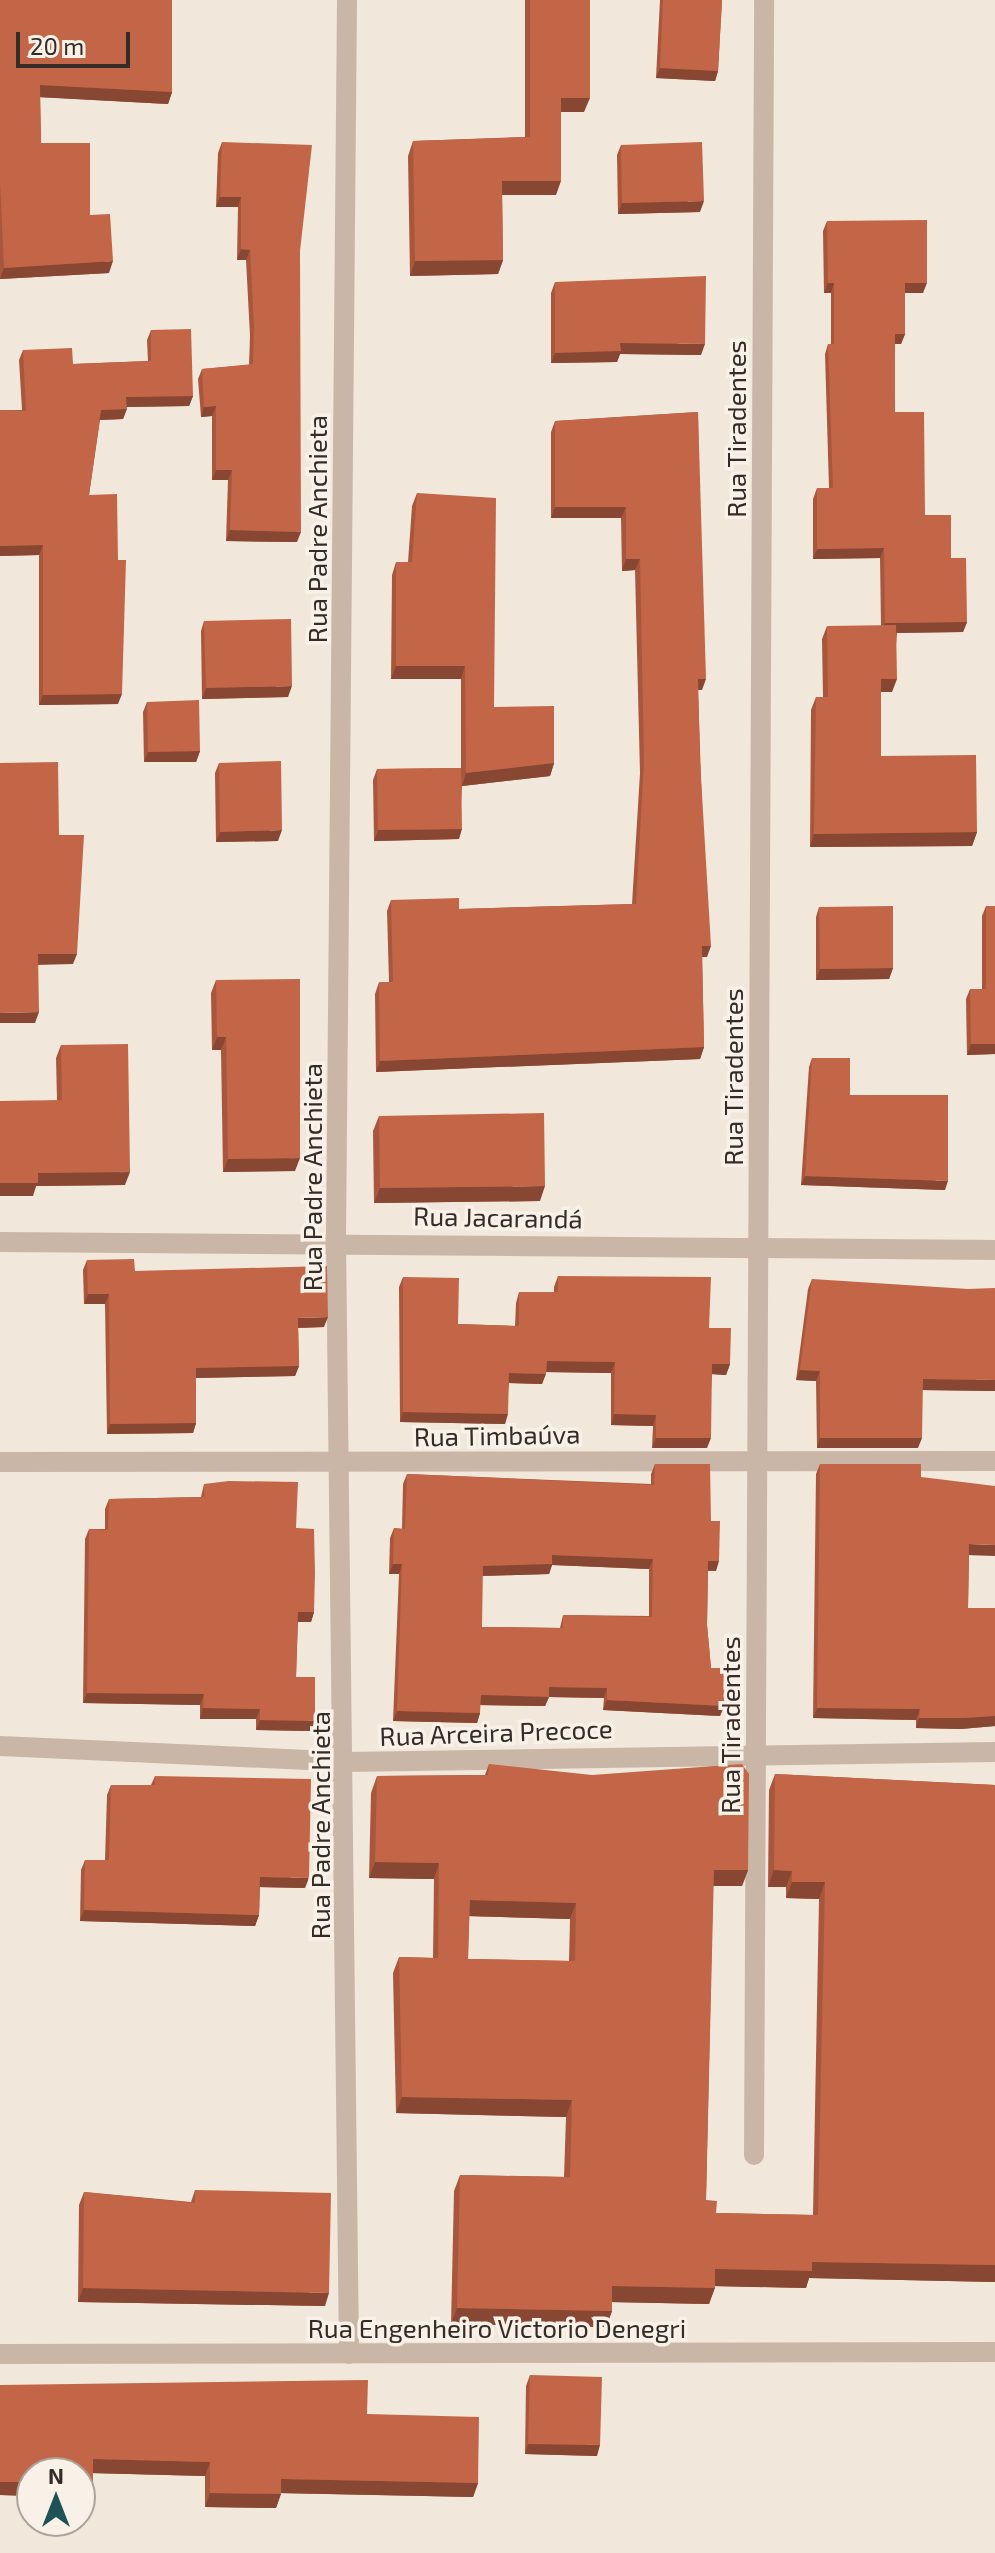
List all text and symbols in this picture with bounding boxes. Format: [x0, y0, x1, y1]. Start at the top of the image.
scale bar [20, 16, 134, 66]
text: 20 m [30, 31, 84, 60]
street label: Rua Tiradentes [720, 340, 752, 518]
street label: Rua Padre Anchieta [301, 415, 333, 643]
street label: Rua Tiradentes [717, 988, 749, 1166]
street label: Rua Padre Anchieta [296, 1063, 328, 1291]
street label: Rua Jacarandá [413, 1200, 583, 1234]
street label: Rua Timbaúva [413, 1418, 581, 1452]
street label: Rua Tiradentes [714, 1636, 746, 1814]
street label: Rua Padre Anchieta [304, 1711, 336, 1939]
street label: Rua Arceira Precoce [379, 1712, 613, 1752]
street label: Rua Engenheiro Victorio Denegri [307, 2312, 687, 2344]
north arrow [16, 2457, 96, 2537]
text: N [48, 2462, 64, 2488]

